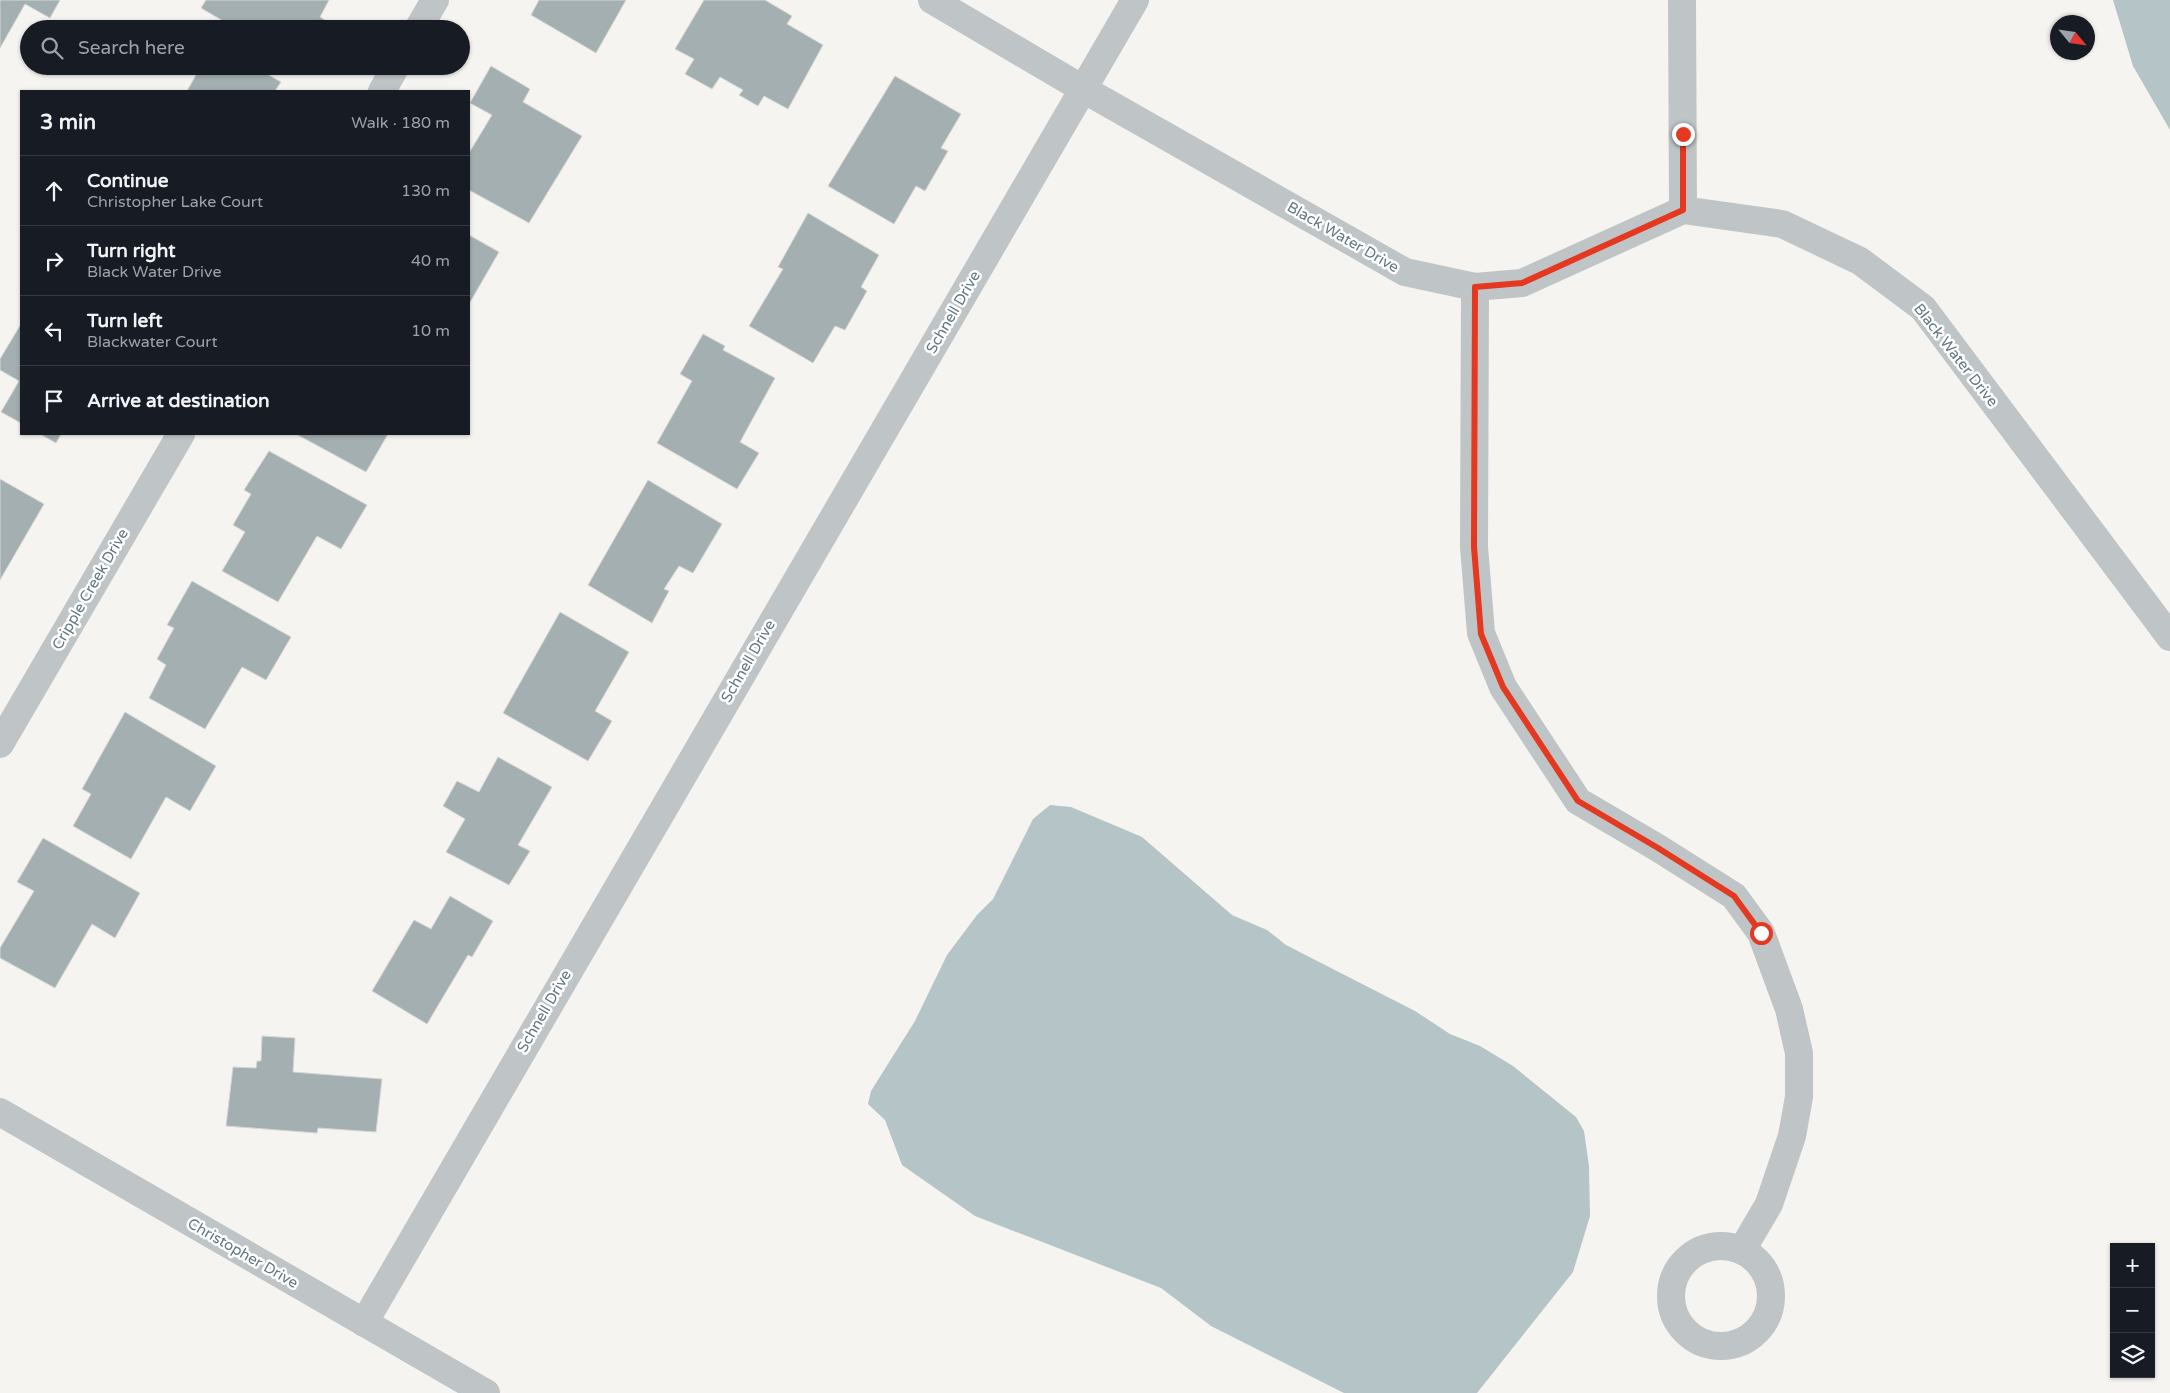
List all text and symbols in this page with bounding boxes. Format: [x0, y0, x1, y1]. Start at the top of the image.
north arrow [2050, 15, 2095, 60]
search box [20, 20, 470, 75]
icon: search [38, 34, 66, 62]
text: Search here [78, 37, 185, 59]
text: 3 min [40, 110, 96, 135]
text: Walk · 180 m [351, 113, 450, 133]
route end [1672, 123, 1695, 146]
text: Continue [87, 170, 169, 192]
icon: ahead [40, 177, 68, 205]
text: 130 m [401, 181, 450, 201]
text: Christopher Lake Court [87, 192, 263, 212]
street label: Black Water Drive [1284, 198, 1402, 276]
text: Turn right [87, 240, 175, 262]
icon: right [40, 247, 68, 275]
text: 40 m [411, 251, 450, 271]
text: Black Water Drive [87, 262, 221, 282]
street label: Schnell Drive [922, 268, 984, 356]
street label: Black Water Drive [1910, 300, 2002, 410]
text: Turn left [87, 310, 163, 332]
icon: left [40, 317, 68, 345]
text: 10 m [411, 321, 450, 341]
text: Blackwater Court [87, 332, 218, 352]
icon: arrive [40, 387, 68, 415]
text: Arrive at destination [87, 390, 270, 412]
street label: Cripple Creek Drive [48, 525, 132, 653]
street label: Schnell Drive [717, 617, 779, 705]
route start [1750, 922, 1773, 945]
street label: Schnell Drive [513, 967, 575, 1055]
street label: Christopher Drive [185, 1214, 301, 1292]
map controls [2110, 1243, 2155, 1378]
button: + [2110, 1243, 2155, 1288]
button: − [2110, 1288, 2155, 1333]
button: layers [2110, 1333, 2155, 1378]

